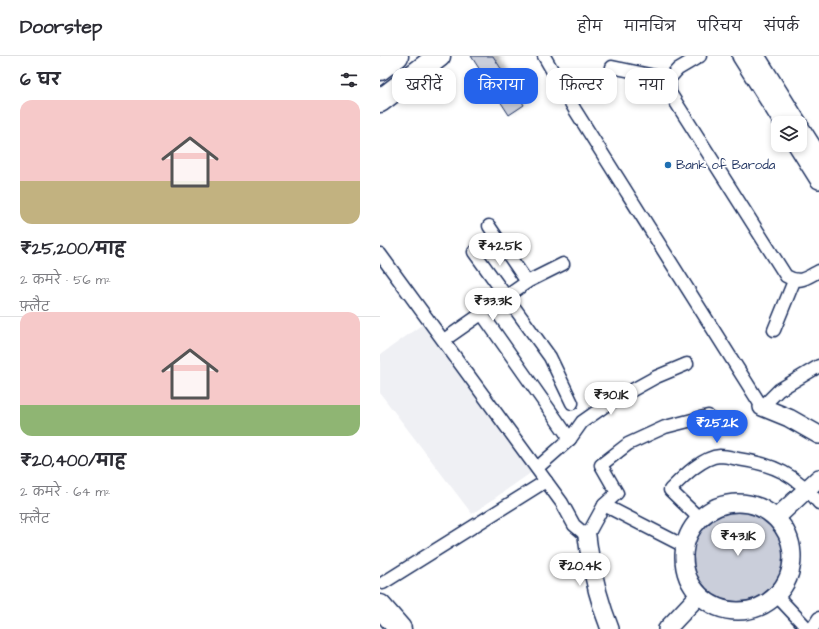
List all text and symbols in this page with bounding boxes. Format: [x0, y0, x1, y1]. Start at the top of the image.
text: Doorstep [20, 14, 102, 41]
text: होम [578, 17, 602, 37]
text: मानचित्र [624, 17, 676, 37]
text: परिचय [698, 17, 742, 37]
text: संपर्क [764, 17, 799, 37]
text: 6 घर [20, 68, 60, 92]
chip: खरीदें [392, 68, 456, 104]
chip: किराया [464, 68, 538, 104]
chip: फ़िल्टर [546, 68, 617, 104]
chip: नया [625, 68, 678, 104]
icon: filters [338, 69, 360, 91]
map controls [771, 116, 807, 152]
button: layers [771, 116, 807, 152]
icon: home [154, 126, 226, 198]
place label: Bank of Baroda [676, 156, 776, 174]
marker: Bank of Baroda [663, 160, 673, 170]
pin: ₹42.5K [467, 233, 533, 267]
text: ₹25,200/माह [20, 237, 125, 261]
text: ₹42.5K [478, 237, 522, 255]
text: 2 कमरे · 56 m² [20, 271, 111, 289]
pin: ₹33.3K [460, 288, 526, 322]
text: ₹33.3K [474, 292, 512, 310]
text: फ़्लैट [20, 298, 50, 316]
icon: home [154, 338, 226, 410]
pin: ₹30.1K [578, 382, 644, 416]
text: ₹30.1K [593, 386, 629, 404]
pin: ₹25.2K [684, 410, 750, 444]
text: ₹25.2K [696, 414, 738, 432]
text: ₹20,400/माह [20, 449, 126, 473]
text: 2 कमरे · 64 m² [20, 483, 110, 501]
text: फ़्लैट [20, 510, 50, 528]
pin: ₹43.1K [705, 523, 771, 557]
text: ₹43.1K [720, 527, 756, 545]
pin: ₹20.4K [547, 553, 613, 587]
text: ₹20.4K [558, 557, 602, 575]

